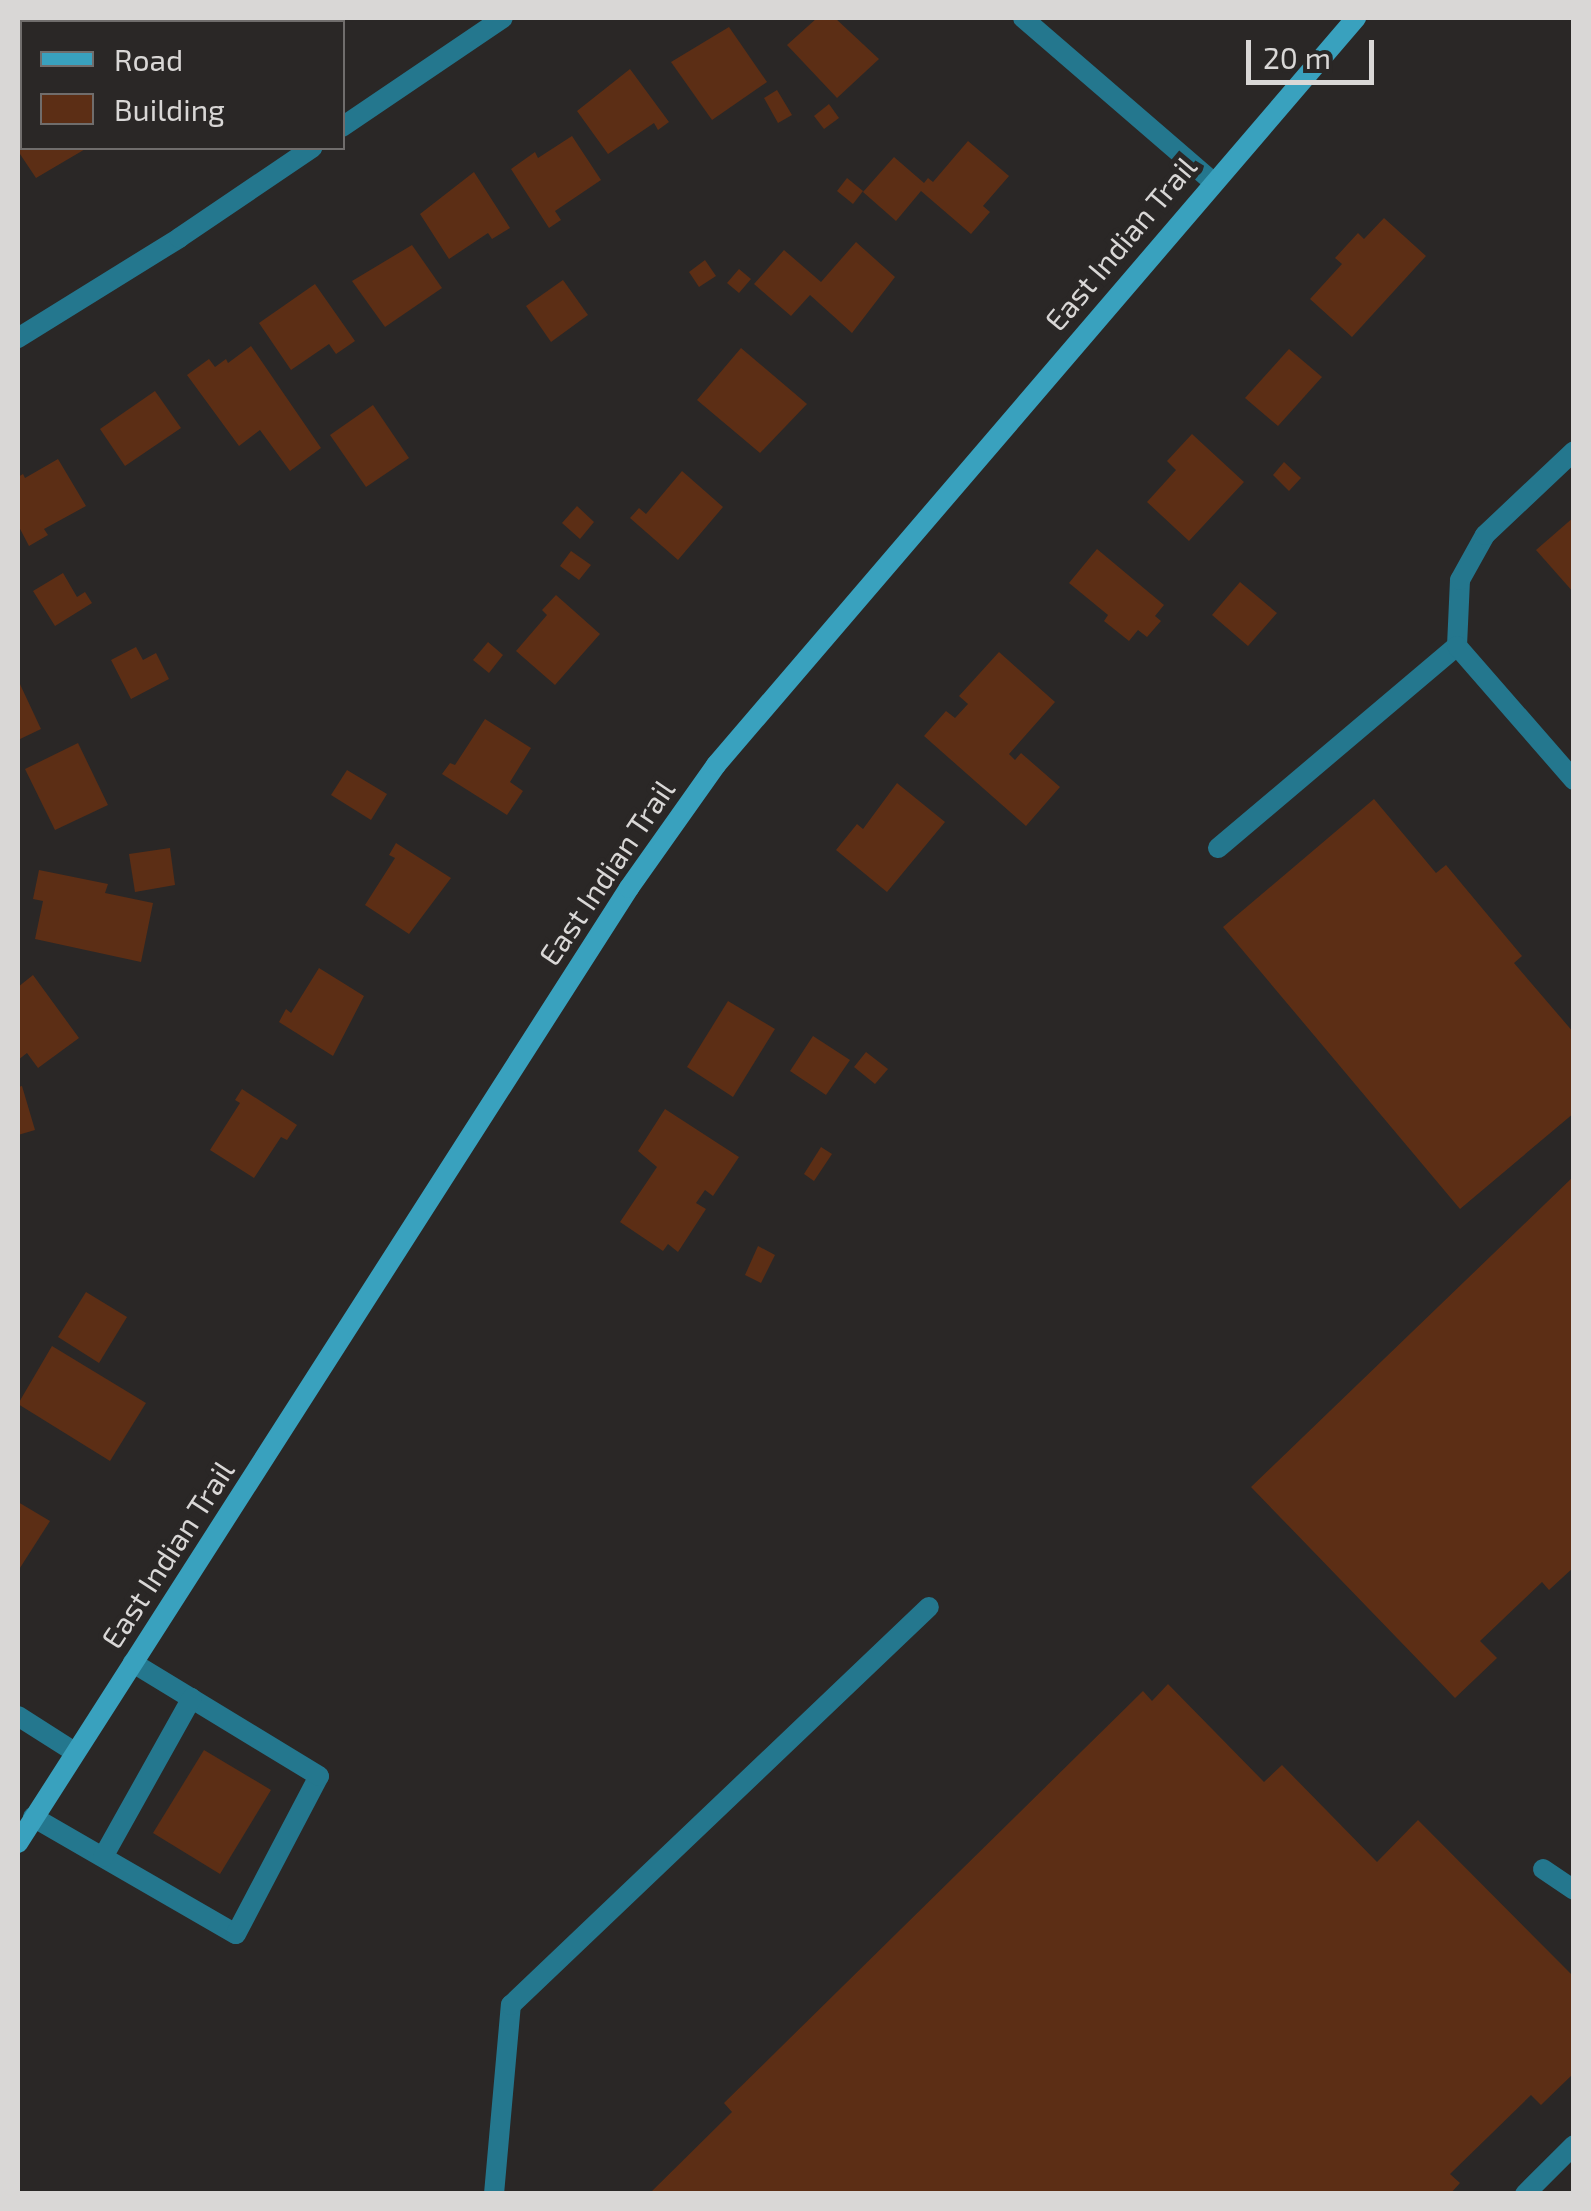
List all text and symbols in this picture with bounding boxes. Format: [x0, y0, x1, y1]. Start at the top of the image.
legend [20, 20, 345, 150]
scale bar [1251, 20, 1378, 82]
text: 20 m [1263, 39, 1331, 75]
text: Road [114, 41, 183, 77]
text: Building [114, 91, 225, 127]
street label: East Indian Trail [1037, 148, 1203, 338]
street label: East Indian Trail [531, 772, 681, 972]
street label: East Indian Trail [93, 1453, 241, 1655]

